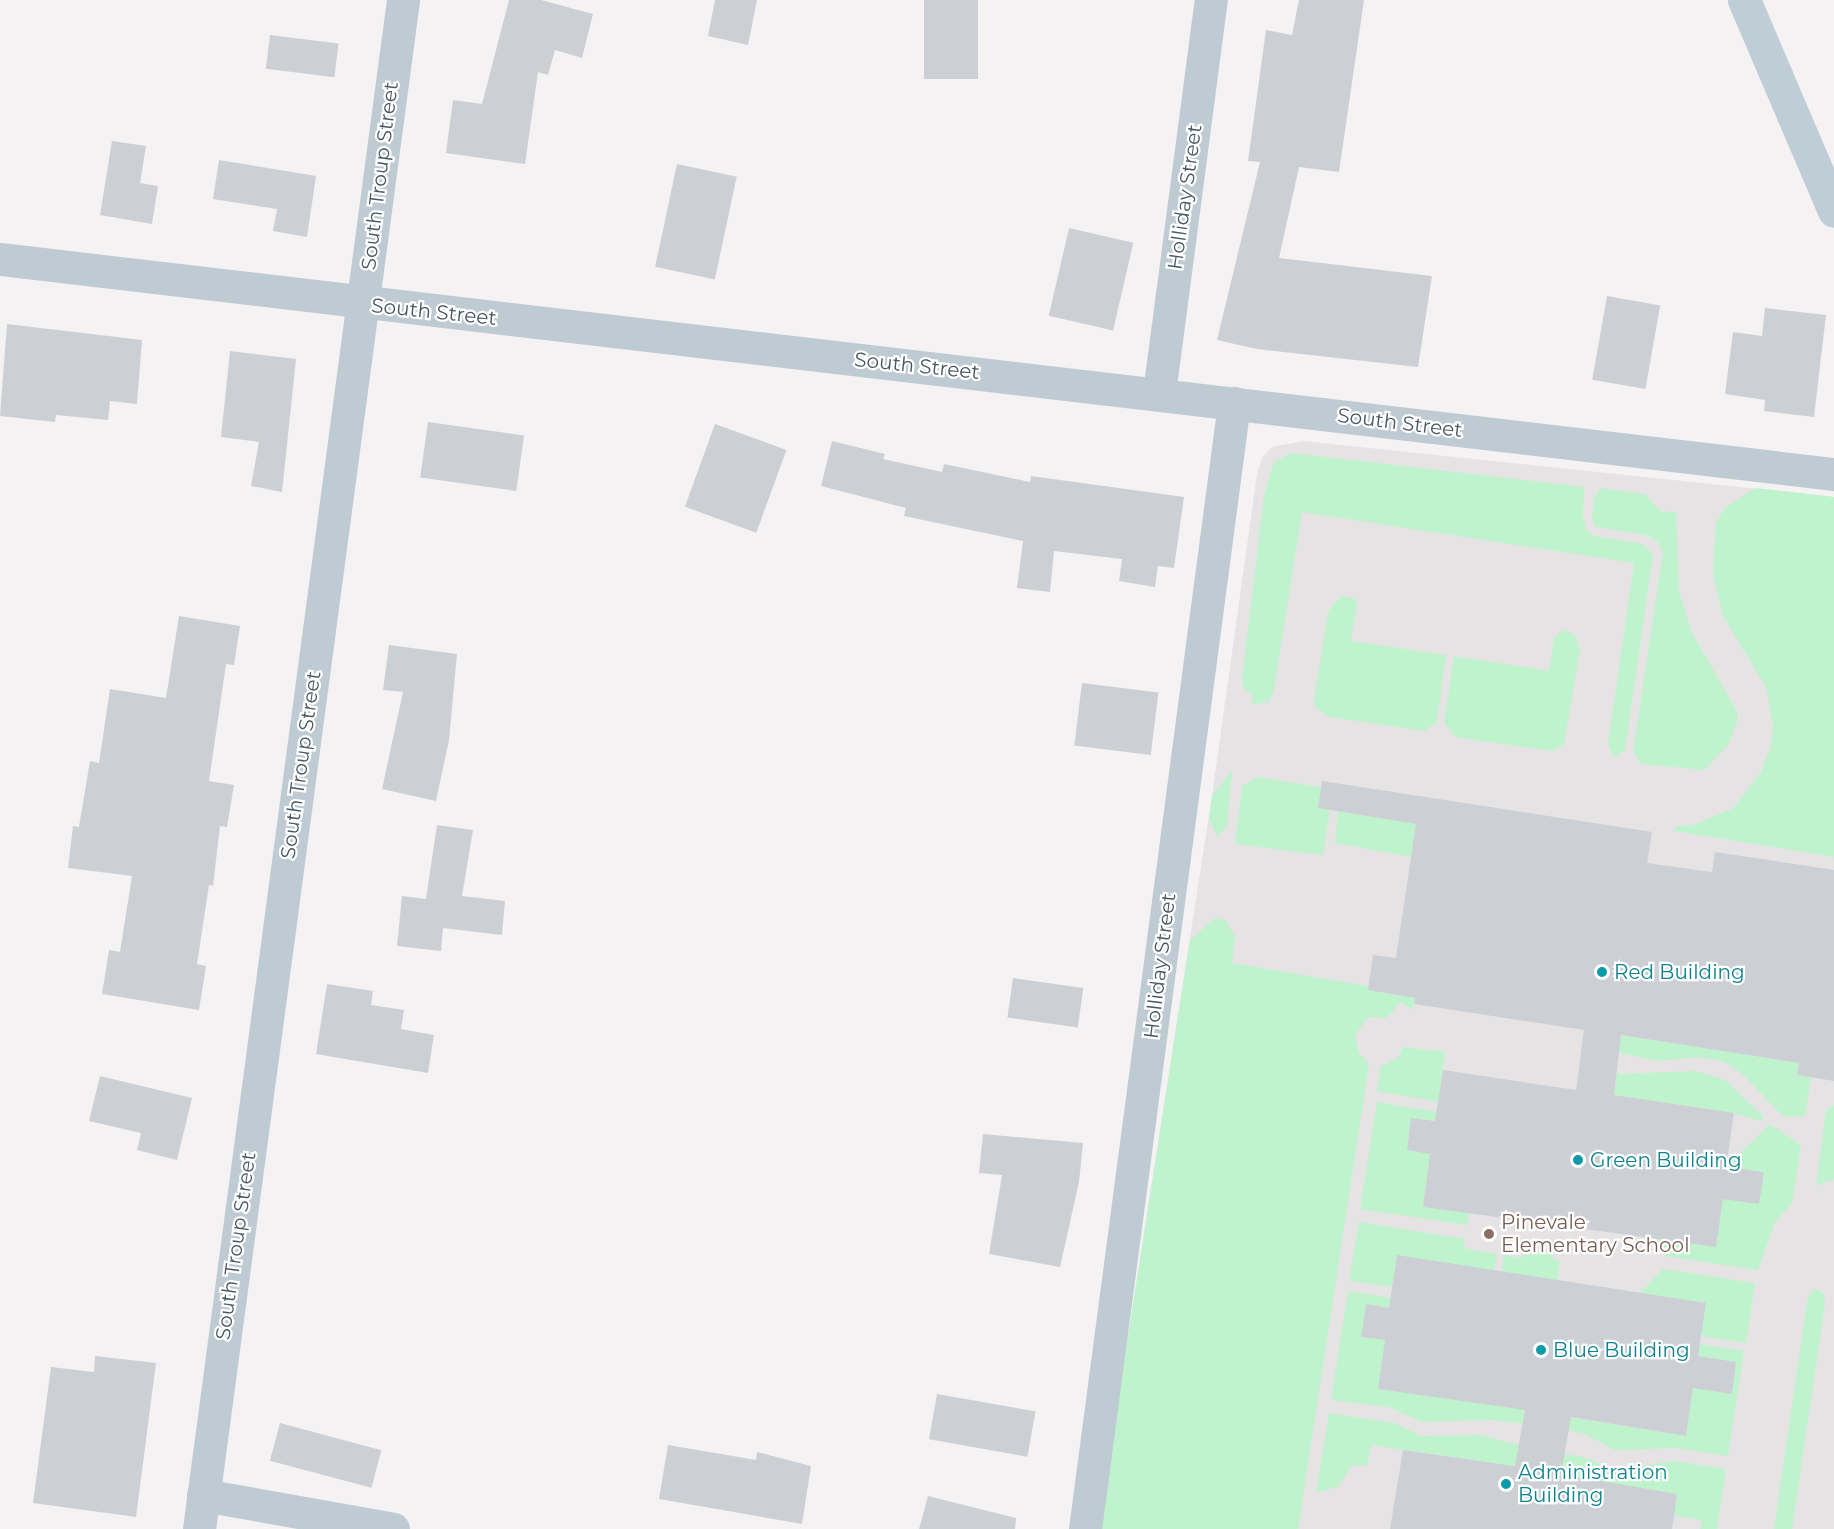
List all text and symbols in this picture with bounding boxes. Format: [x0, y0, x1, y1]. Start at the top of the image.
street label: South Troup Street [357, 81, 403, 271]
street label: Holliday Street [1163, 123, 1207, 271]
street label: South Street [370, 294, 498, 330]
street label: South Street [853, 348, 981, 384]
street label: South Street [1336, 403, 1464, 443]
street label: South Troup Street [276, 670, 326, 860]
street label: Holliday Street [1139, 892, 1181, 1040]
place label: Red Building [1614, 960, 1745, 984]
marker: Red Building [1595, 965, 1609, 979]
place label: Green Building [1590, 1148, 1742, 1172]
street label: South Troup Street [211, 1151, 261, 1341]
marker: Green Building [1571, 1153, 1585, 1167]
place label: Pinevale Elementary School [1501, 1210, 1690, 1257]
marker: Pinevale Elementary School [1482, 1227, 1496, 1241]
place label: Blue Building [1553, 1338, 1690, 1362]
marker: Blue Building [1534, 1343, 1548, 1357]
place label: Administration Building [1518, 1460, 1668, 1507]
marker: Administration Building [1499, 1477, 1513, 1491]

